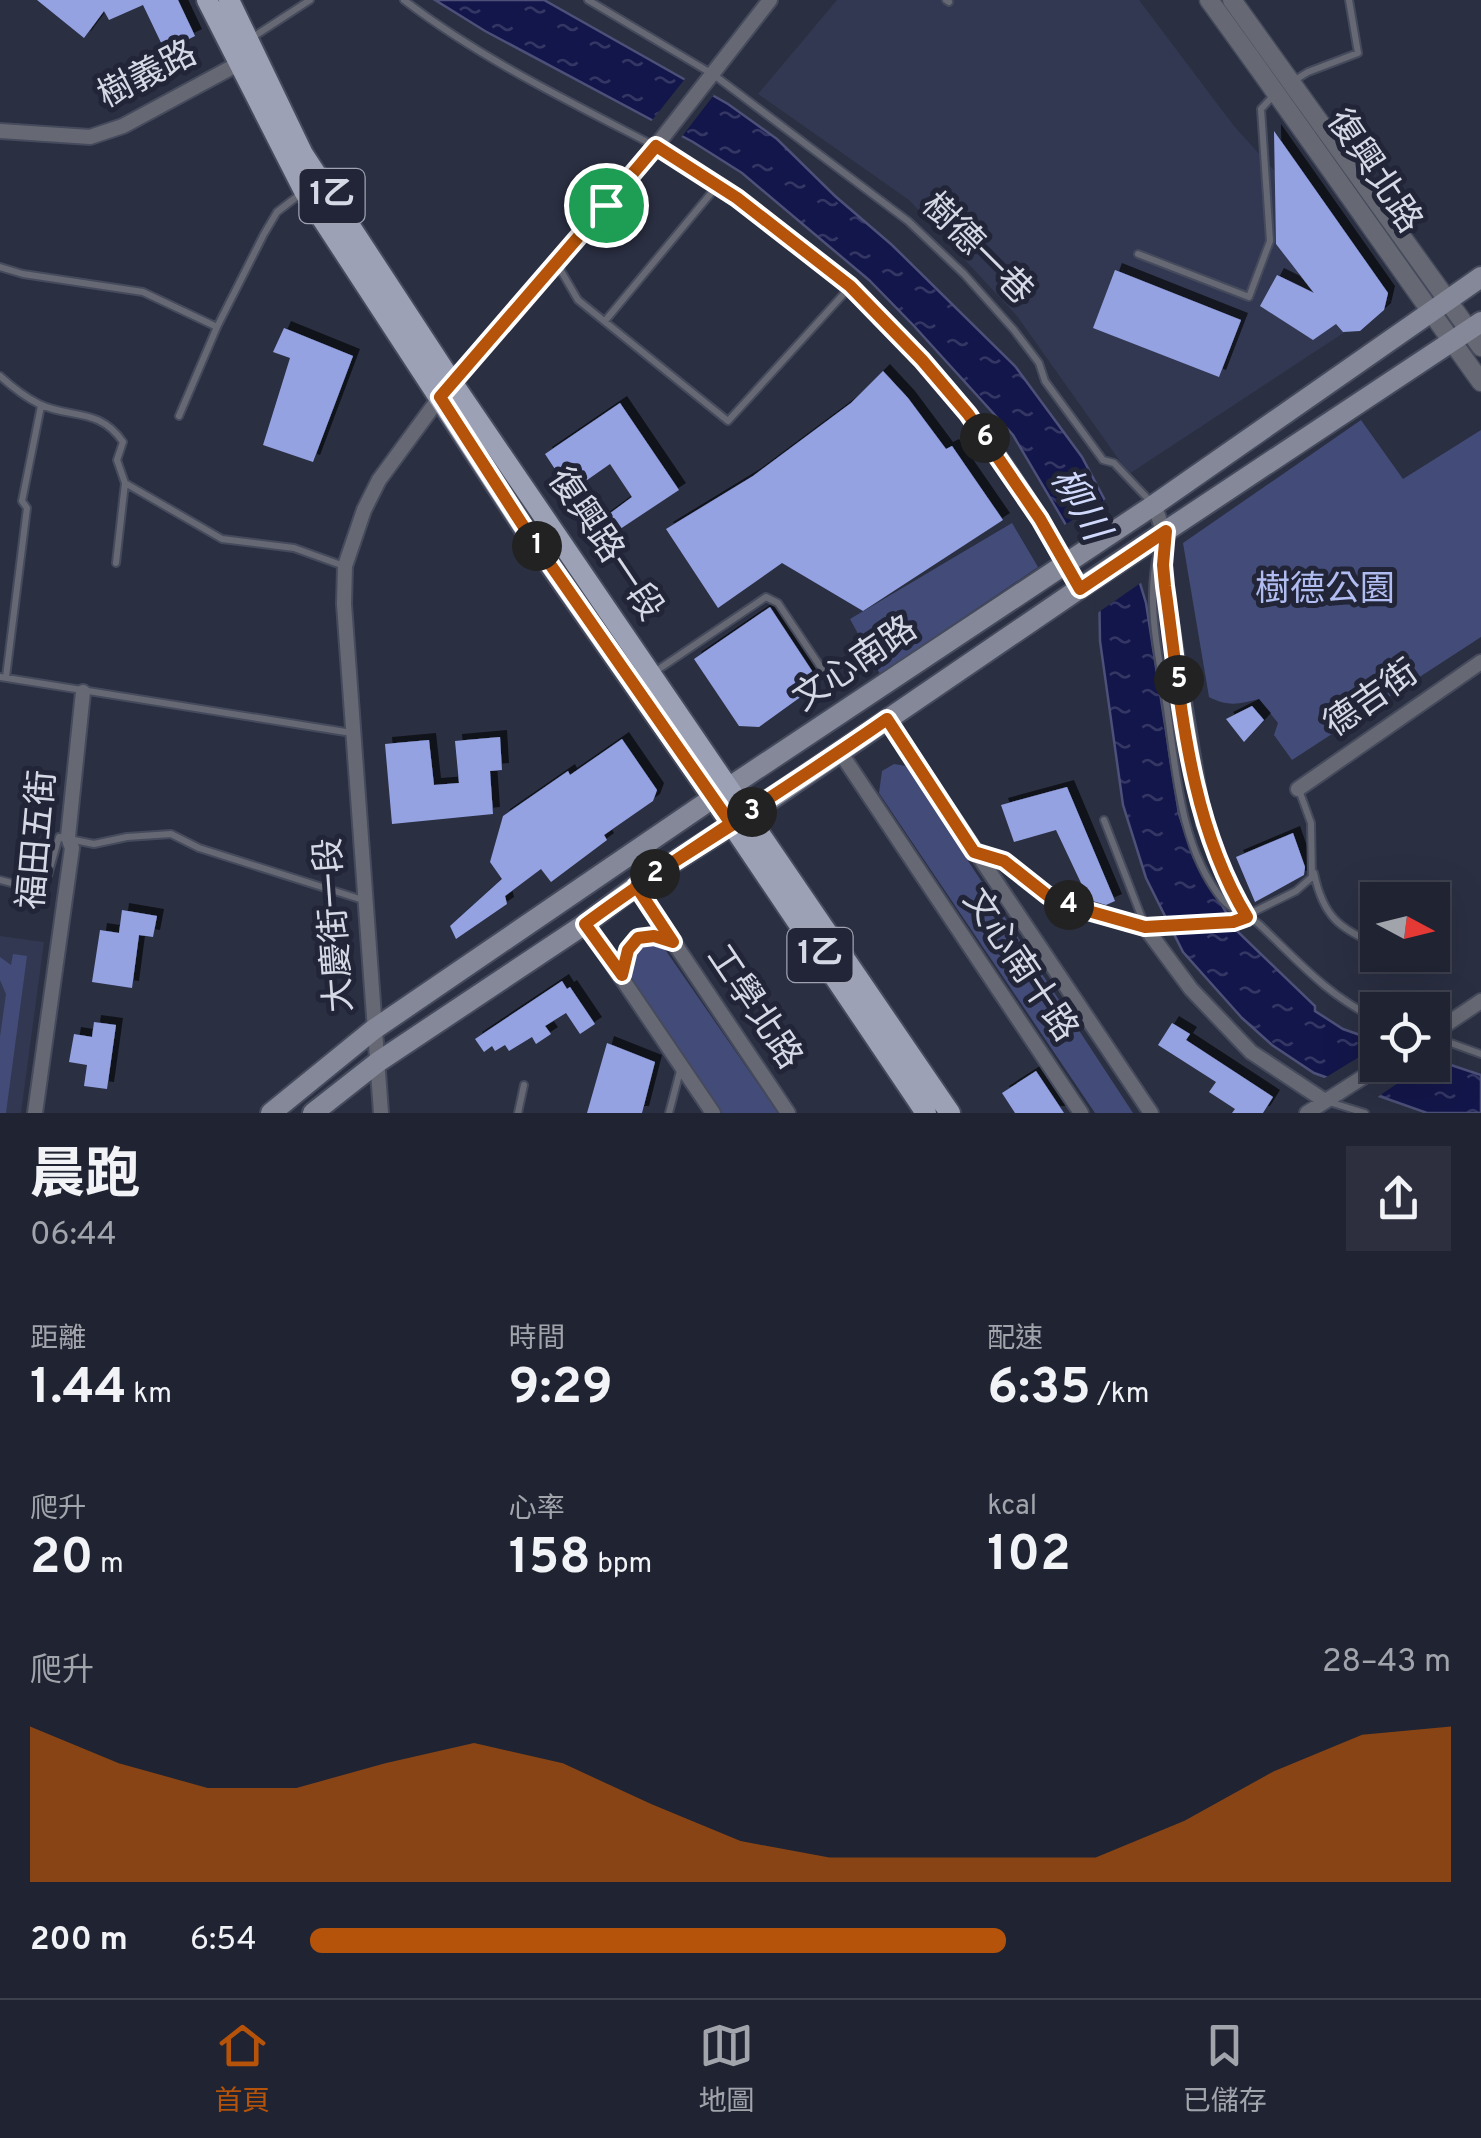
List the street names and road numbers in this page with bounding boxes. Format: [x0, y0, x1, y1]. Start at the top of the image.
street label: 樹義路 [91, 33, 205, 119]
street label: 復興北路 [1316, 102, 1430, 242]
road number: 1乙 [300, 169, 364, 223]
street label: 樹德一巷 [911, 185, 1041, 315]
street label: 復興路一段 [537, 460, 671, 630]
street label: 文心南路 [786, 608, 926, 722]
street label: 德吉街 [1316, 652, 1428, 748]
street label: 福田五街 [11, 768, 67, 912]
street label: 大慶街一段 [308, 836, 364, 1014]
street label: 文心南十路 [952, 881, 1086, 1051]
road number: 1乙 [788, 928, 852, 982]
street label: 工學北路 [696, 938, 810, 1078]

